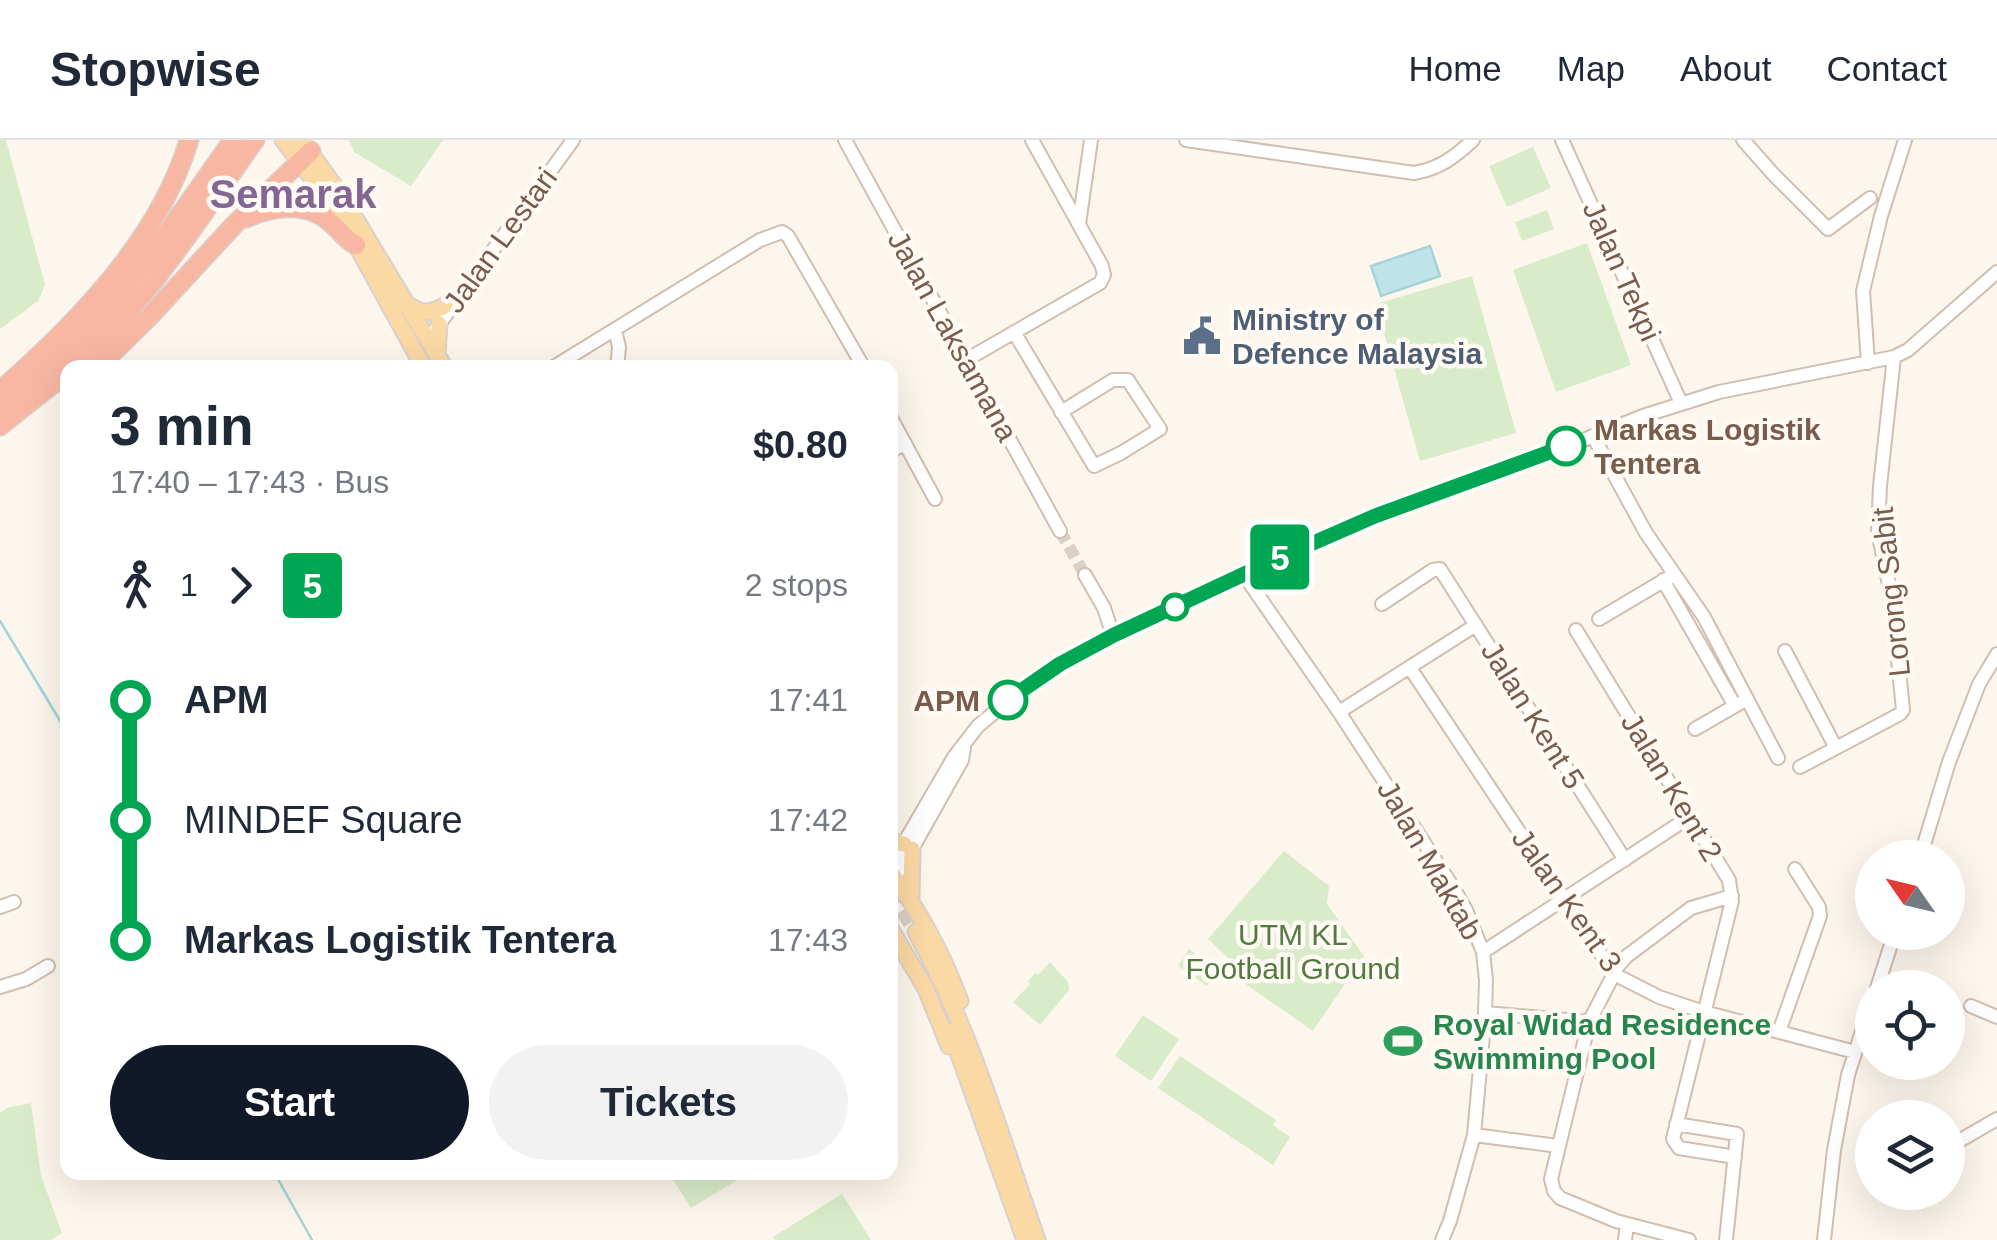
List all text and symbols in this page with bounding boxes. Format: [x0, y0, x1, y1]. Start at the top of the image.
text: Stopwise [50, 43, 261, 96]
text: Home [1408, 49, 1502, 88]
text: Map [1557, 49, 1625, 88]
text: About [1680, 49, 1771, 88]
text: Contact [1826, 49, 1947, 88]
street label: Jalan Lestari [437, 161, 563, 319]
district label: Semarak [210, 172, 377, 216]
street label: Jalan Tekpi [1577, 196, 1667, 346]
street label: Jalan Laksamana [882, 225, 1025, 447]
place label: Ministry of Defence Malaysia [1232, 303, 1482, 370]
public building icon: Ministry of Defence Malaysia [1181, 315, 1223, 357]
text: 3 min [110, 395, 254, 457]
place label: Markas Logistik Tentera [1594, 413, 1821, 480]
text: $0.80 [753, 424, 848, 466]
marker: Markas Logistik Tentera [1547, 427, 1585, 465]
text: 17:40 – 17:43 · Bus [110, 464, 389, 500]
street label: Lorong Sabit [1866, 505, 1916, 678]
line badge: 5 [1248, 524, 1312, 590]
text: 5 [1270, 538, 1290, 577]
icon: walk [110, 558, 165, 613]
icon: forward [213, 558, 268, 613]
text: 5 [303, 566, 322, 605]
text: 1 [180, 567, 198, 603]
text: 2 stops [745, 567, 848, 603]
unlabelled marker [1162, 594, 1188, 620]
street label: Jalan Kent 5 [1475, 636, 1591, 794]
text: APM [184, 679, 268, 721]
marker: APM [989, 681, 1027, 719]
text: 17:41 [768, 682, 848, 718]
place label: APM [913, 684, 980, 717]
street label: Jalan Kent 2 [1615, 707, 1729, 867]
street label: Jalan Maktab [1371, 774, 1489, 946]
text: MINDEF Square [184, 799, 463, 841]
text: 17:42 [768, 802, 848, 838]
street label: Jalan Kent 3 [1506, 822, 1628, 978]
north arrow [1855, 840, 1965, 950]
map controls [1855, 840, 1965, 1210]
park label: UTM KL Football Ground [1185, 918, 1401, 985]
text: Markas Logistik Tentera [184, 919, 616, 961]
text: 17:43 [768, 922, 848, 958]
button: locate [1855, 970, 1965, 1080]
place label: Royal Widad Residence Swimming Pool [1433, 1008, 1771, 1075]
sports icon: Royal Widad Residence Swimming Pool [1382, 1020, 1424, 1062]
button: Start [110, 1045, 469, 1160]
button: Tickets [489, 1045, 848, 1160]
button: layers [1855, 1100, 1965, 1210]

